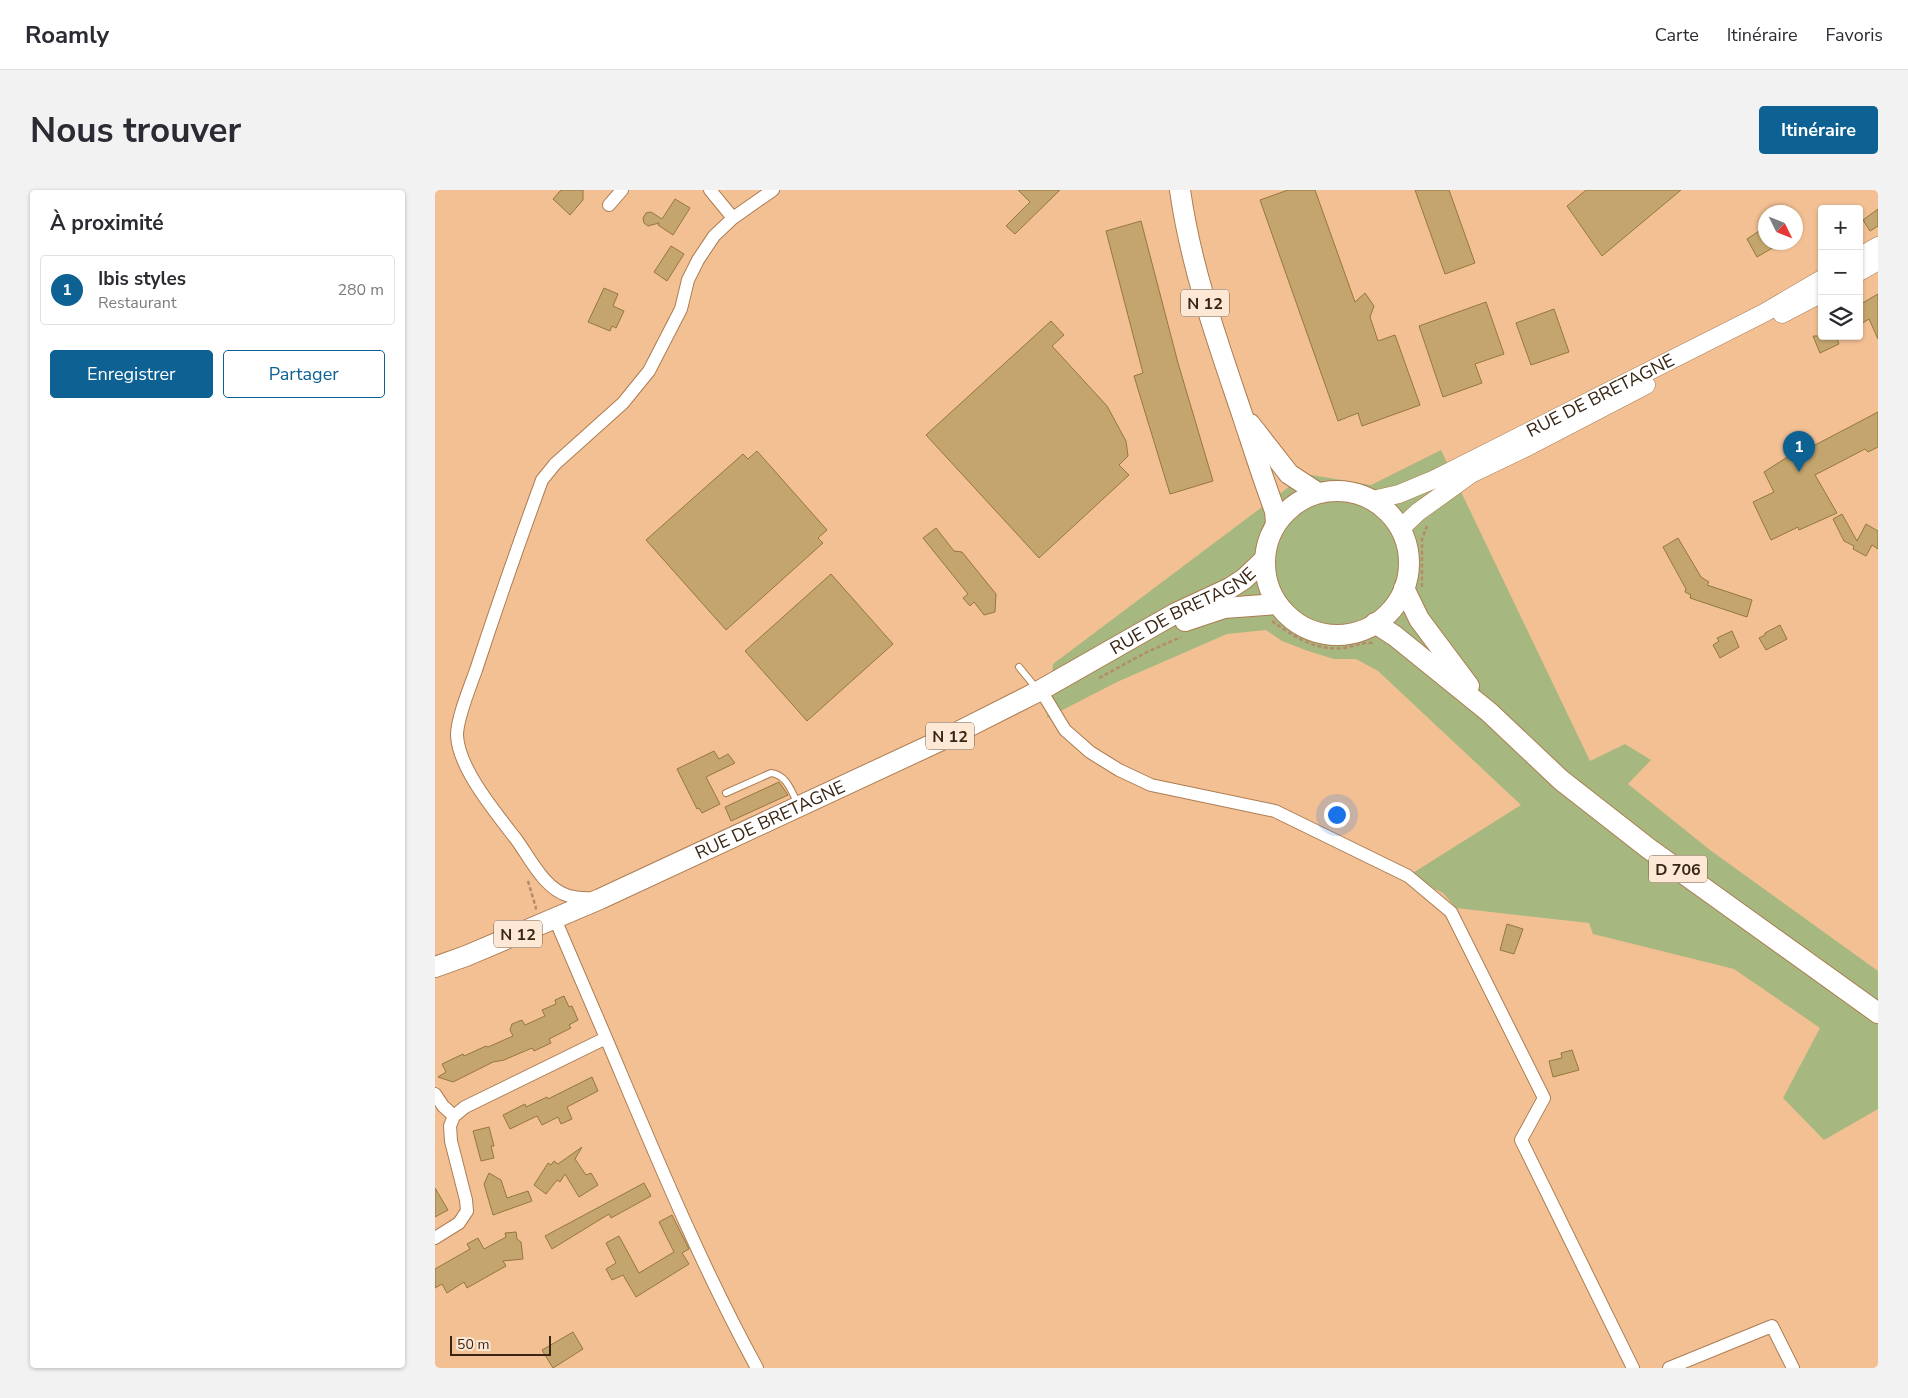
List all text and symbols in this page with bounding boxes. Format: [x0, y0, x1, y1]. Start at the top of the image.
text: Roamly [25, 19, 109, 51]
text: Carte [1655, 23, 1699, 47]
text: Itinéraire [1727, 23, 1798, 47]
text: Favoris [1826, 23, 1883, 47]
button: Itinéraire [1759, 106, 1878, 154]
text: Nous trouver [30, 107, 241, 154]
north arrow [1758, 205, 1803, 250]
map controls [1818, 205, 1863, 340]
button: + [1818, 205, 1863, 250]
text: À proximité [50, 209, 164, 237]
button: − [1818, 250, 1863, 295]
text: Ibis styles [98, 266, 186, 292]
text: 1 [62, 279, 72, 301]
text: 280 m [337, 279, 384, 301]
road number: N 12 [1181, 290, 1229, 316]
text: Restaurant [98, 292, 177, 314]
button: layers [1818, 295, 1863, 340]
street label: RUE DE BRETAGNE [1522, 348, 1678, 443]
button: Enregistrer [50, 350, 213, 398]
button: Partager [223, 350, 385, 398]
pin: 1 [1783, 431, 1815, 472]
street label: RUE DE BRETAGNE [1106, 562, 1261, 660]
road number: N 12 [926, 722, 974, 750]
street label: RUE DE BRETAGNE [691, 775, 849, 865]
your location [1324, 802, 1350, 828]
road number: D 706 [1649, 856, 1707, 882]
road number: N 12 [494, 921, 542, 948]
scale bar [450, 1333, 551, 1356]
text: 50 m [457, 1335, 489, 1354]

